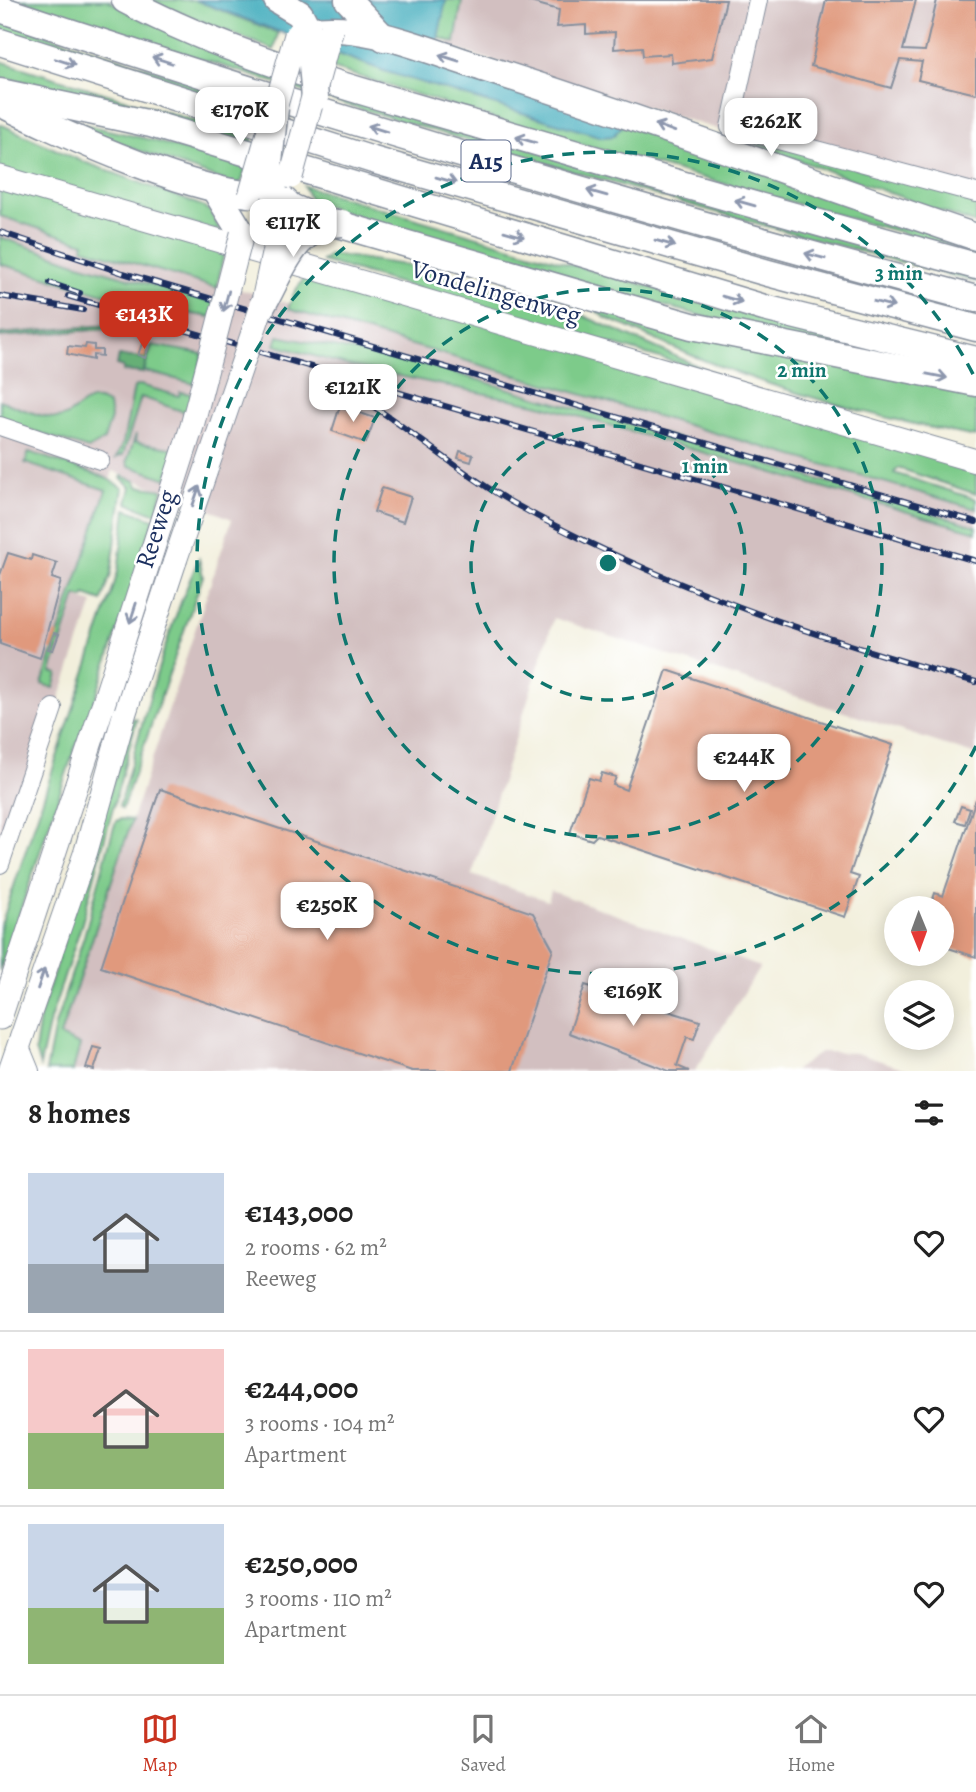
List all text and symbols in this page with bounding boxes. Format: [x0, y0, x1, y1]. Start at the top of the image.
one-way arrow [438, 50, 460, 63]
one-way arrow [151, 53, 173, 66]
one-way arrow [54, 57, 76, 70]
pin: €170K [191, 88, 289, 147]
text: €170K [211, 94, 269, 125]
pin: €262K [722, 99, 820, 158]
text: €262K [740, 105, 802, 136]
one-way arrow [655, 121, 677, 133]
one-way arrow [368, 122, 390, 134]
one-way arrow [515, 132, 537, 145]
road number: A15 [462, 140, 510, 182]
one-way arrow [435, 175, 457, 188]
one-way arrow [586, 186, 608, 199]
one-way arrow [734, 196, 756, 209]
pin: €117K [244, 200, 342, 259]
text: €117K [266, 206, 320, 237]
one-way arrow [503, 229, 525, 242]
one-way arrow [653, 237, 676, 250]
one-way arrow [804, 249, 827, 262]
street label: Vondelingenweg [406, 251, 585, 333]
text: 3 min [875, 259, 923, 287]
one-way arrow [219, 289, 232, 312]
pin: €143K [95, 292, 193, 351]
one-way arrow [721, 293, 743, 306]
text: €143K [115, 298, 173, 329]
one-way arrow [873, 298, 895, 311]
text: 2 min [777, 356, 827, 384]
pin: €121K [304, 364, 402, 424]
one-way arrow [925, 369, 948, 383]
text: €121K [325, 371, 381, 402]
text: 1 min [682, 452, 729, 480]
street label: Reeweg [127, 485, 185, 573]
one-way arrow [191, 486, 203, 508]
centre of rings [596, 551, 620, 575]
one-way arrow [126, 601, 139, 623]
pin: €244K [695, 734, 793, 794]
text: €244K [713, 741, 775, 772]
pin: €250K [278, 883, 376, 942]
text: €250K [297, 889, 357, 920]
north arrow [884, 896, 954, 966]
map controls [884, 896, 954, 1050]
one-way arrow [35, 968, 48, 990]
pin: €169K [584, 968, 682, 1028]
text: €169K [604, 975, 662, 1006]
button: layers [884, 980, 954, 1050]
text: 8 homes [28, 1093, 131, 1133]
icon: filters [910, 1094, 948, 1132]
text: €143,000 [245, 1192, 353, 1232]
icon: home [84, 1201, 168, 1285]
icon: heart [910, 1224, 948, 1262]
text: 2 rooms · 62 m² [245, 1232, 387, 1263]
text: Reeweg [245, 1263, 316, 1294]
text: €244,000 [245, 1368, 358, 1408]
icon: home [84, 1377, 168, 1461]
icon: heart [910, 1400, 948, 1438]
text: 3 rooms · 104 m² [245, 1408, 394, 1439]
text: Apartment [245, 1439, 347, 1470]
text: €250,000 [245, 1543, 358, 1583]
icon: home [84, 1552, 168, 1636]
icon: heart [910, 1575, 948, 1613]
text: 3 rooms · 110 m² [245, 1583, 392, 1614]
text: Apartment [245, 1614, 347, 1645]
tab: Map [141, 1710, 179, 1778]
tab: Saved [461, 1710, 506, 1778]
tab: Home [787, 1710, 835, 1778]

